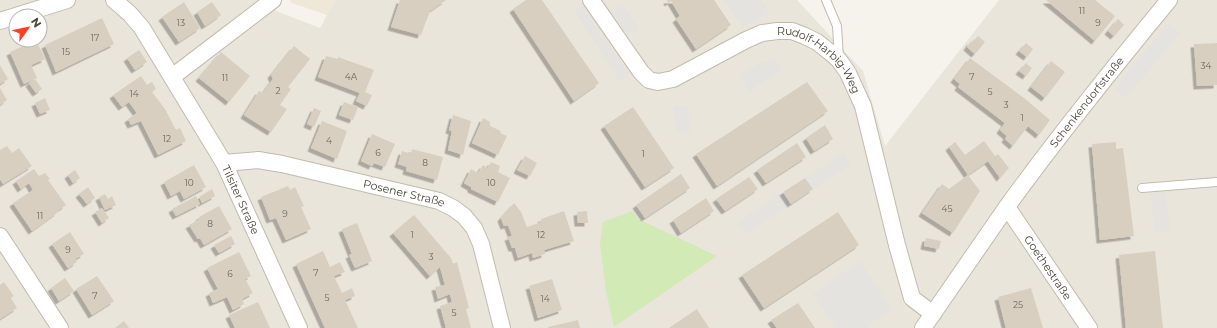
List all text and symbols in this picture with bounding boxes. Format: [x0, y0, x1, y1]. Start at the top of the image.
house number: 11 [1079, 5, 1085, 16]
north arrow [8, 8, 48, 48]
text: N [28, 15, 45, 30]
house number: 13 [177, 17, 185, 28]
house number: 9 [1095, 17, 1101, 28]
street label: Rudolf-Harbig-Weg [777, 24, 863, 96]
house number: 17 [91, 32, 99, 43]
house number: 15 [62, 46, 70, 57]
street label: Schenkendorfstraße [1047, 54, 1127, 150]
house number: 34 [1200, 60, 1212, 71]
house number: 4A [345, 71, 358, 82]
house number: 7 [969, 71, 975, 82]
house number: 11 [222, 72, 228, 83]
house number: 2 [275, 85, 281, 96]
house number: 5 [987, 86, 993, 97]
house number: 14 [129, 88, 139, 99]
house number: 3 [1003, 99, 1009, 110]
house number: 1 [1020, 112, 1024, 123]
house number: 12 [163, 133, 171, 144]
house number: 4 [326, 135, 332, 146]
house number: 6 [375, 147, 381, 158]
house number: 1 [641, 148, 645, 159]
house number: 8 [422, 157, 428, 168]
street label: Tilsiter Straße [219, 163, 263, 237]
street label: Posener Straße [362, 176, 448, 210]
house number: 10 [184, 177, 194, 188]
house number: 10 [486, 177, 496, 188]
house number: 45 [941, 203, 953, 214]
house number: 9 [282, 208, 288, 219]
house number: 11 [37, 210, 43, 221]
house number: 8 [207, 218, 213, 229]
house number: 1 [410, 229, 414, 240]
house number: 12 [537, 229, 545, 240]
street label: Goethestraße [1021, 232, 1075, 303]
house number: 9 [65, 244, 71, 255]
house number: 3 [428, 251, 434, 262]
house number: 7 [313, 267, 319, 278]
house number: 6 [227, 268, 233, 279]
house number: 7 [92, 290, 98, 301]
house number: 5 [324, 292, 330, 303]
house number: 14 [540, 293, 550, 304]
house number: 25 [1013, 299, 1023, 310]
house number: 5 [451, 307, 457, 318]

